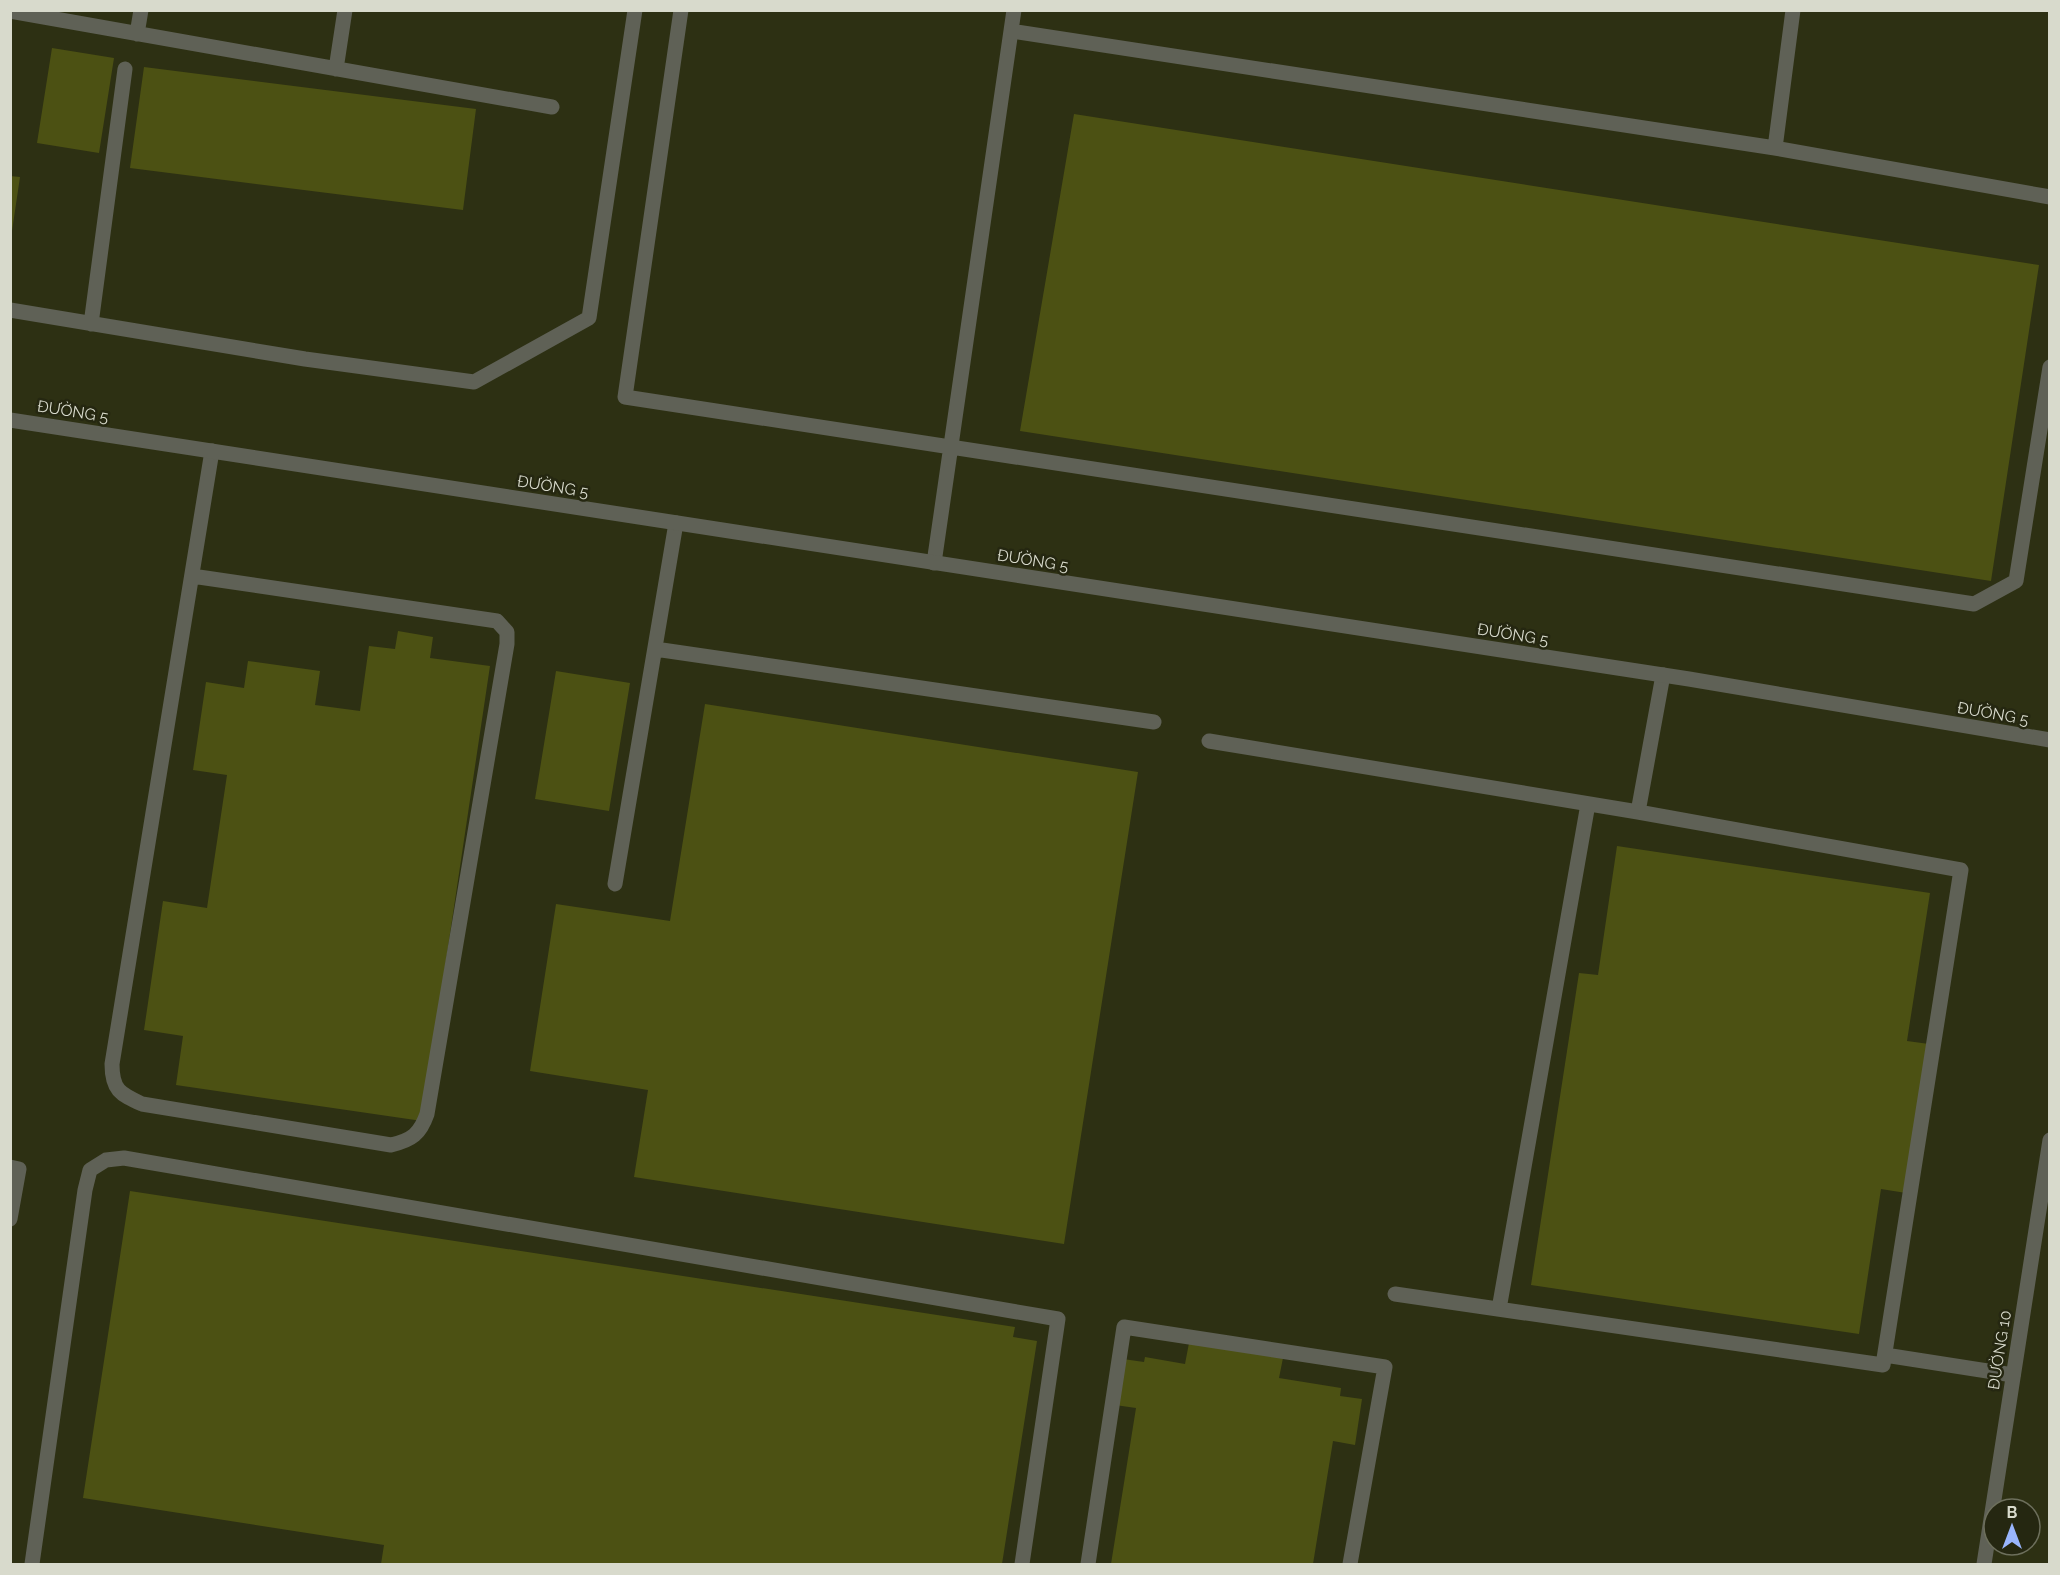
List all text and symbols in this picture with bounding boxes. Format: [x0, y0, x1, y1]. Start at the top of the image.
street label: ĐƯỜNG 5 [36, 395, 111, 427]
street label: ĐƯỜNG 5 [516, 470, 591, 502]
street label: ĐƯỜNG 5 [996, 544, 1071, 576]
street label: ĐƯỜNG 5 [1476, 618, 1551, 650]
street label: ĐƯỜNG 5 [1956, 697, 2031, 729]
street label: ĐƯỜNG 10 [1983, 1309, 2015, 1391]
north arrow [1982, 1497, 2042, 1557]
text: B [2007, 1503, 2018, 1522]

